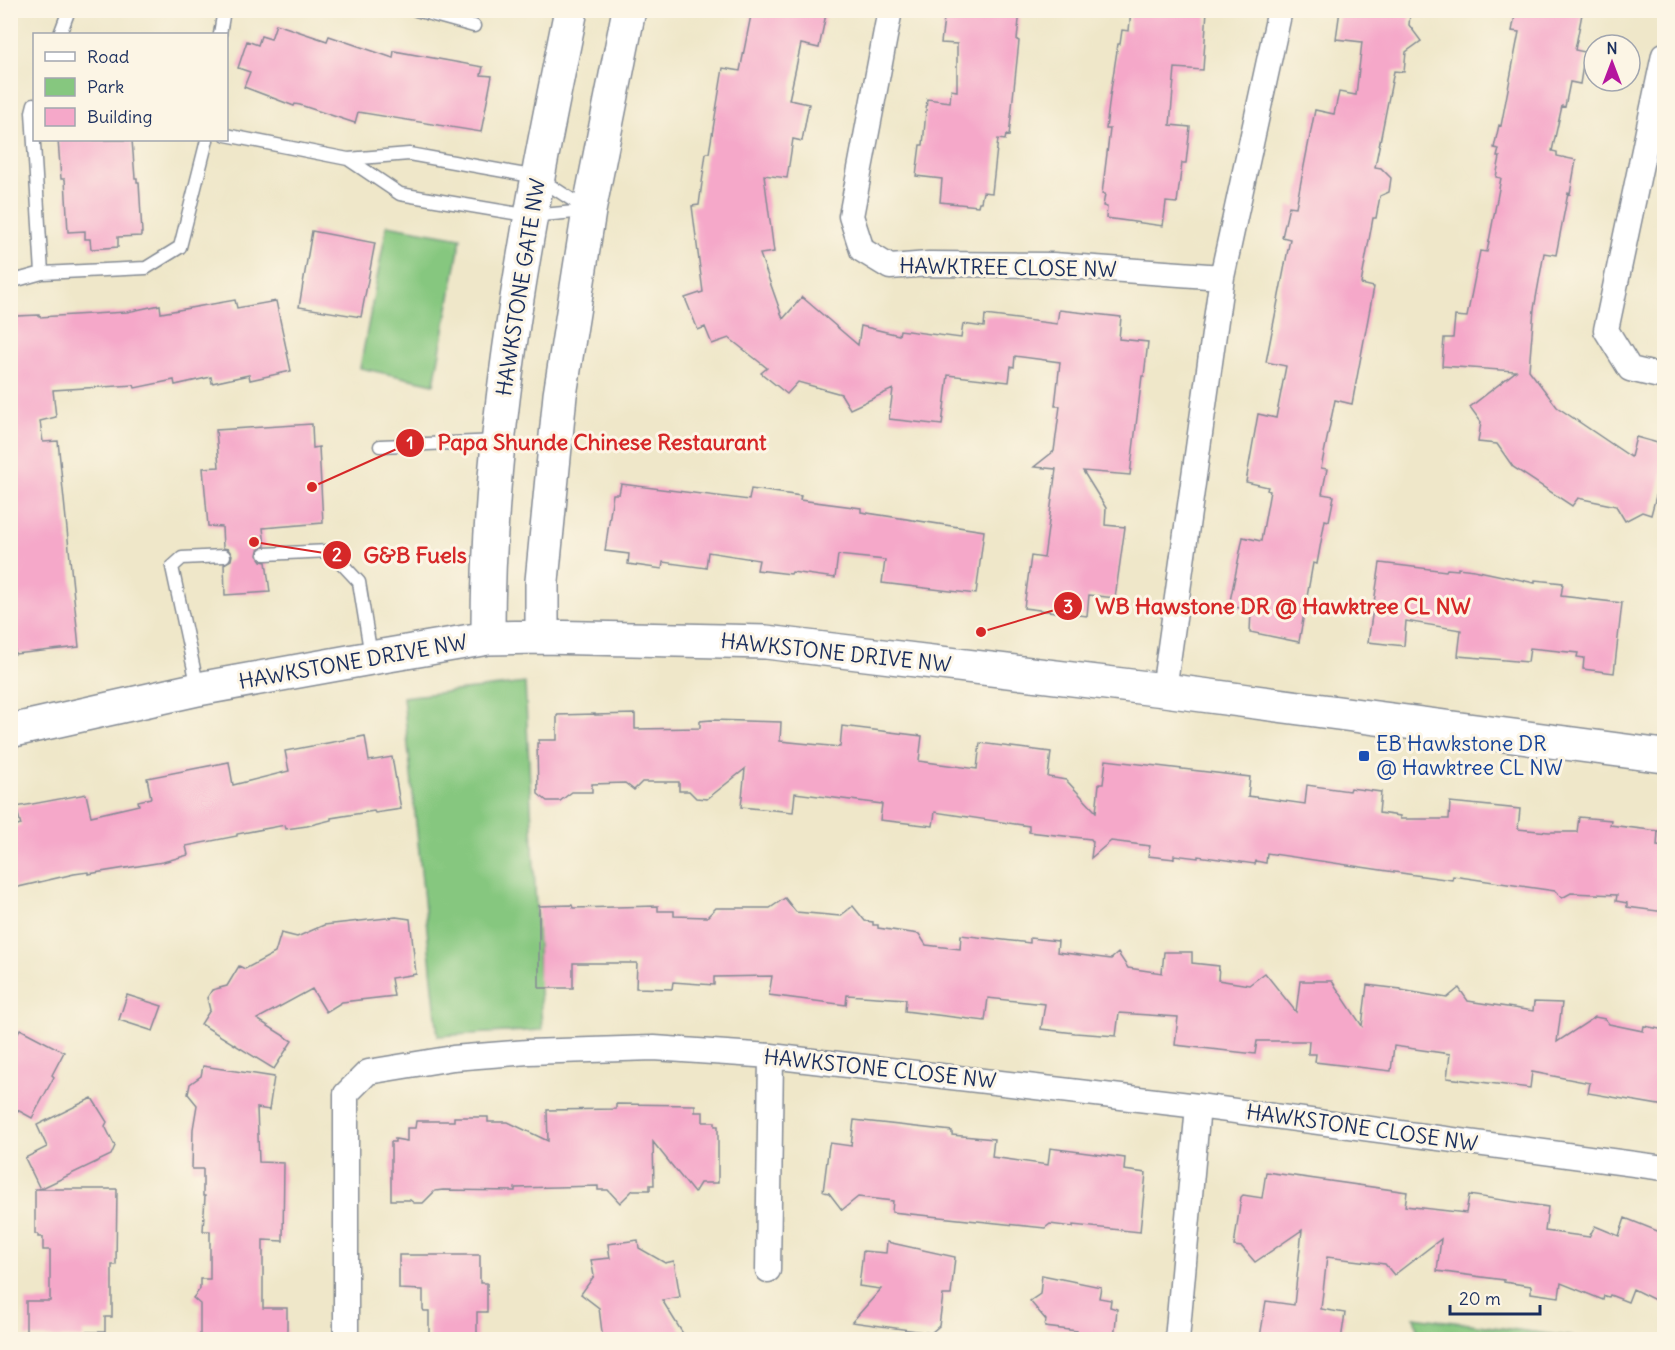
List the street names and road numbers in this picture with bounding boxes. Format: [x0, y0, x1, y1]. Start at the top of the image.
street label: HAWKSTONE GATE NW [490, 176, 551, 398]
street label: HAWKTREE CLOSE NW [899, 252, 1117, 283]
street label: HAWKSTONE DRIVE NW [719, 627, 953, 678]
street label: HAWKSTONE DRIVE NW [236, 628, 469, 695]
street label: HAWKSTONE CLOSE NW [763, 1043, 998, 1094]
street label: HAWKSTONE CLOSE NW [1245, 1098, 1480, 1157]

